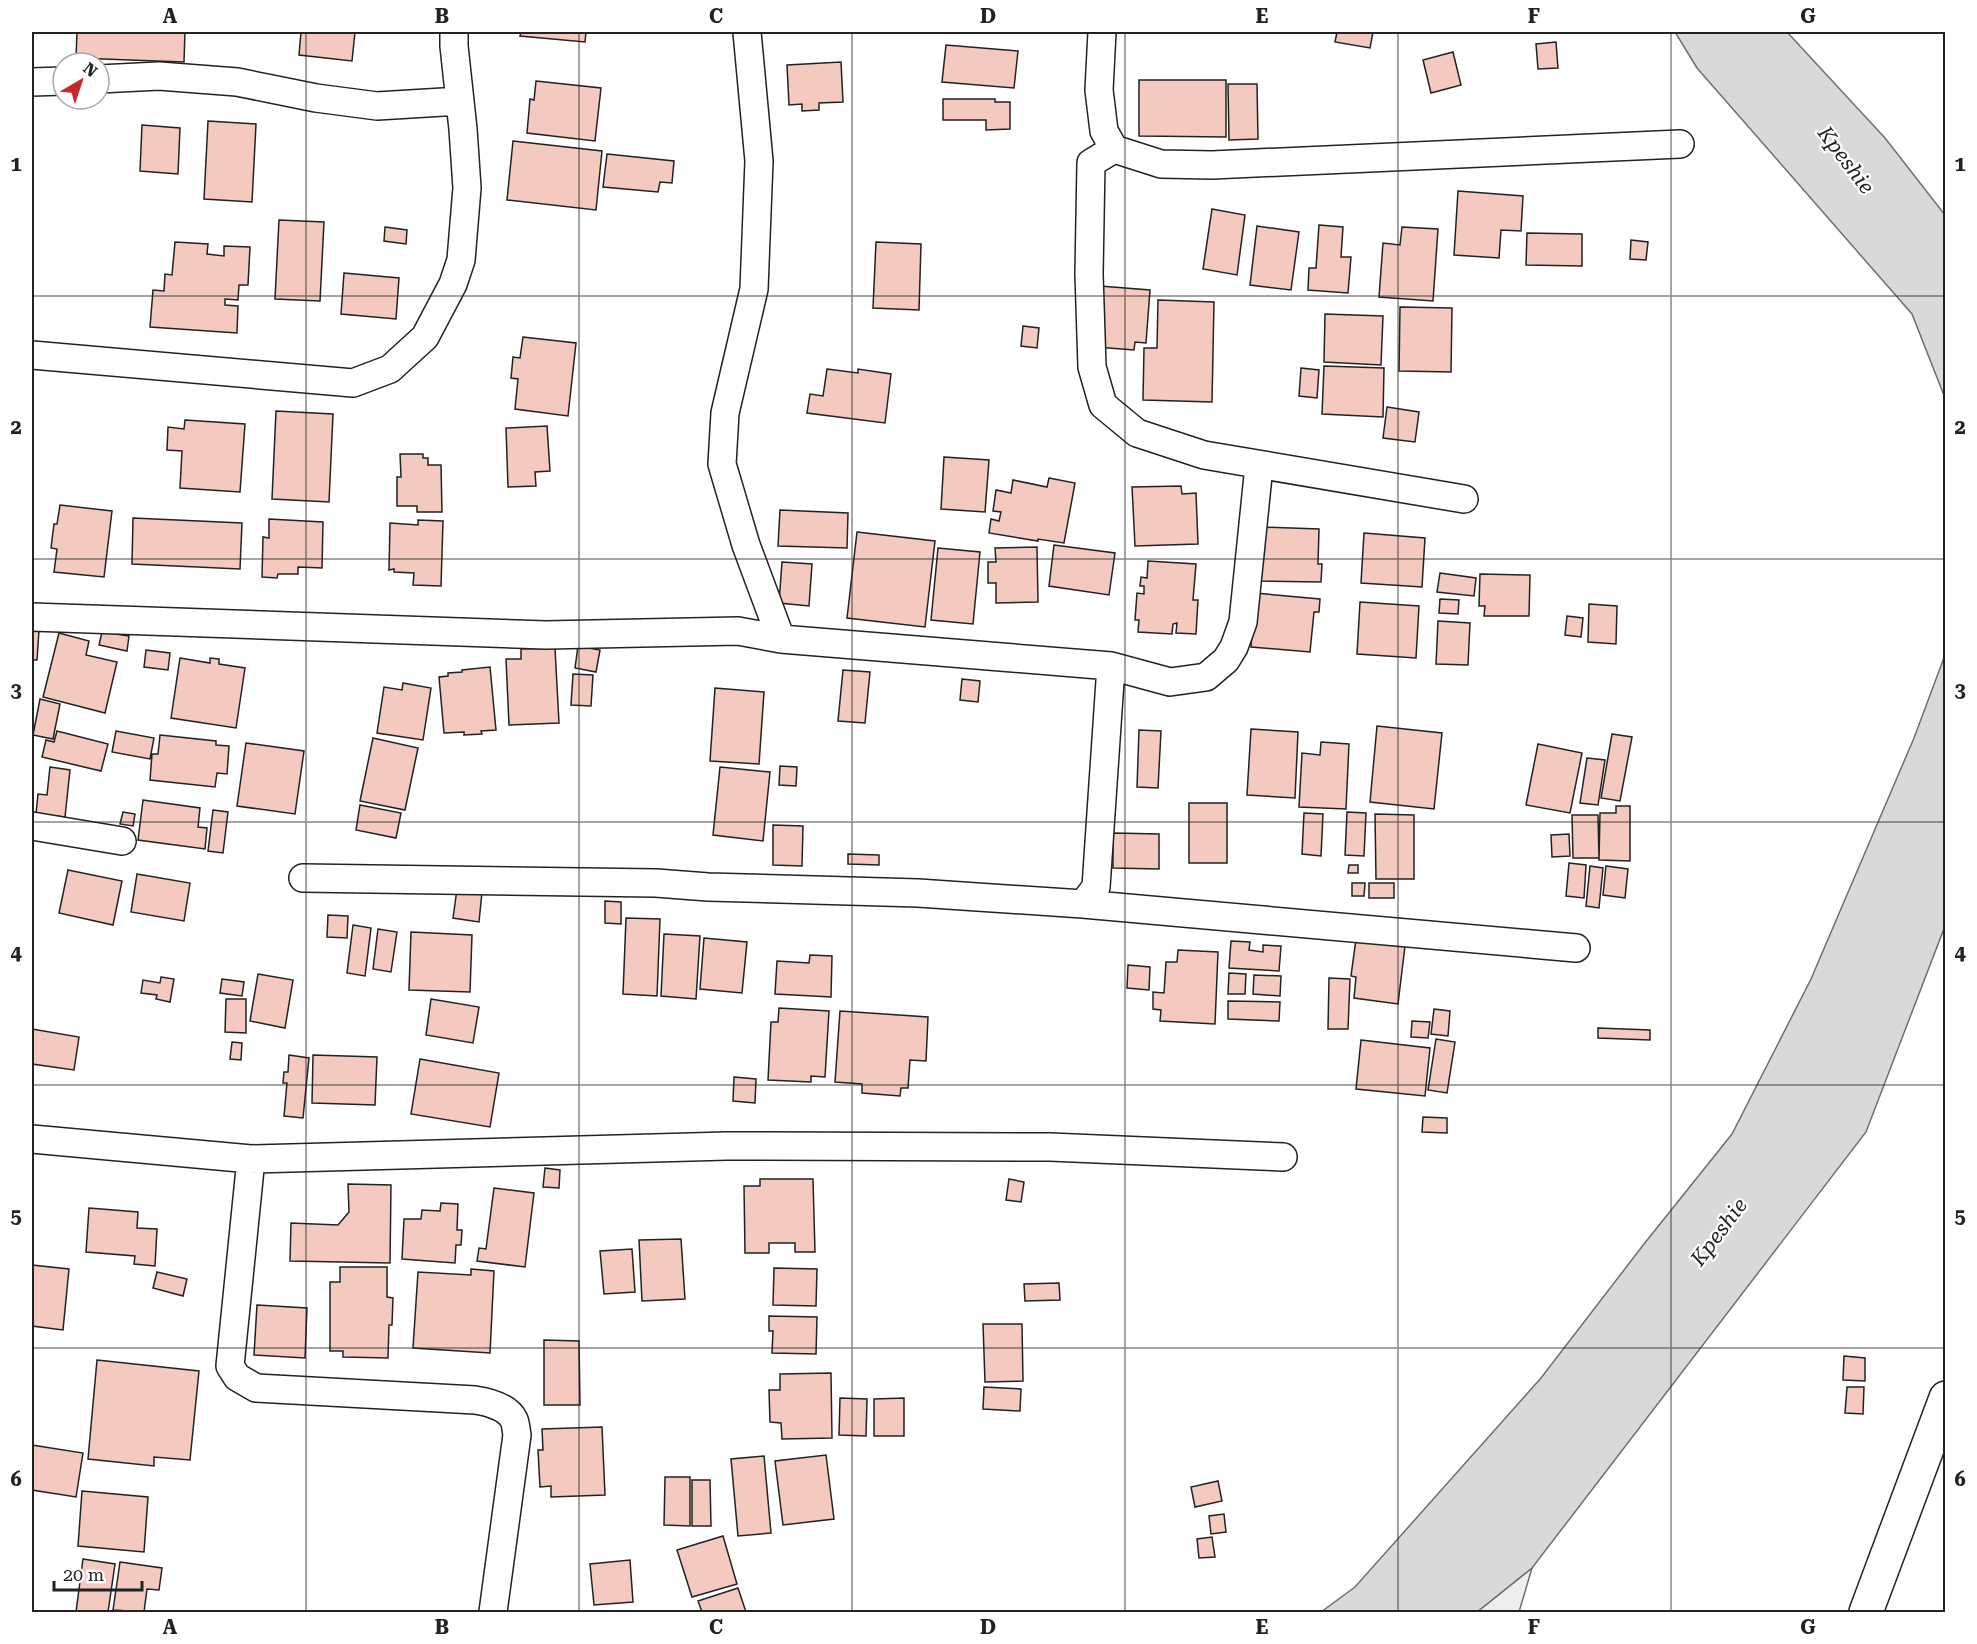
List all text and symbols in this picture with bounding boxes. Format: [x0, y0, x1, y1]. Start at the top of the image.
text: A [163, 4, 178, 28]
text: B [435, 4, 449, 28]
text: C [709, 4, 723, 28]
text: D [980, 4, 996, 28]
text: E [1256, 4, 1269, 28]
text: F [1528, 4, 1540, 28]
text: G [1800, 4, 1816, 28]
north arrow [51, 51, 111, 111]
text: N [79, 58, 101, 81]
water label: Kpeshie [1812, 121, 1879, 198]
text: 1 [10, 152, 22, 176]
text: 1 [1954, 152, 1966, 176]
text: 2 [10, 415, 22, 439]
text: 2 [1954, 415, 1966, 439]
text: 3 [10, 678, 22, 702]
text: 3 [1954, 678, 1966, 702]
text: 4 [10, 941, 22, 965]
text: 4 [1954, 941, 1966, 965]
water label: Kpeshie [1685, 1194, 1752, 1271]
text: 5 [10, 1204, 22, 1228]
text: 5 [1954, 1204, 1966, 1228]
text: 6 [10, 1467, 22, 1491]
text: 6 [1954, 1467, 1966, 1491]
scale bar [54, 1554, 142, 1592]
text: 20 m [63, 1564, 104, 1585]
text: A [163, 1615, 178, 1639]
text: B [435, 1615, 449, 1639]
text: C [709, 1615, 723, 1639]
text: D [980, 1615, 996, 1639]
text: E [1256, 1615, 1269, 1639]
text: F [1528, 1615, 1540, 1639]
text: G [1800, 1615, 1816, 1639]

